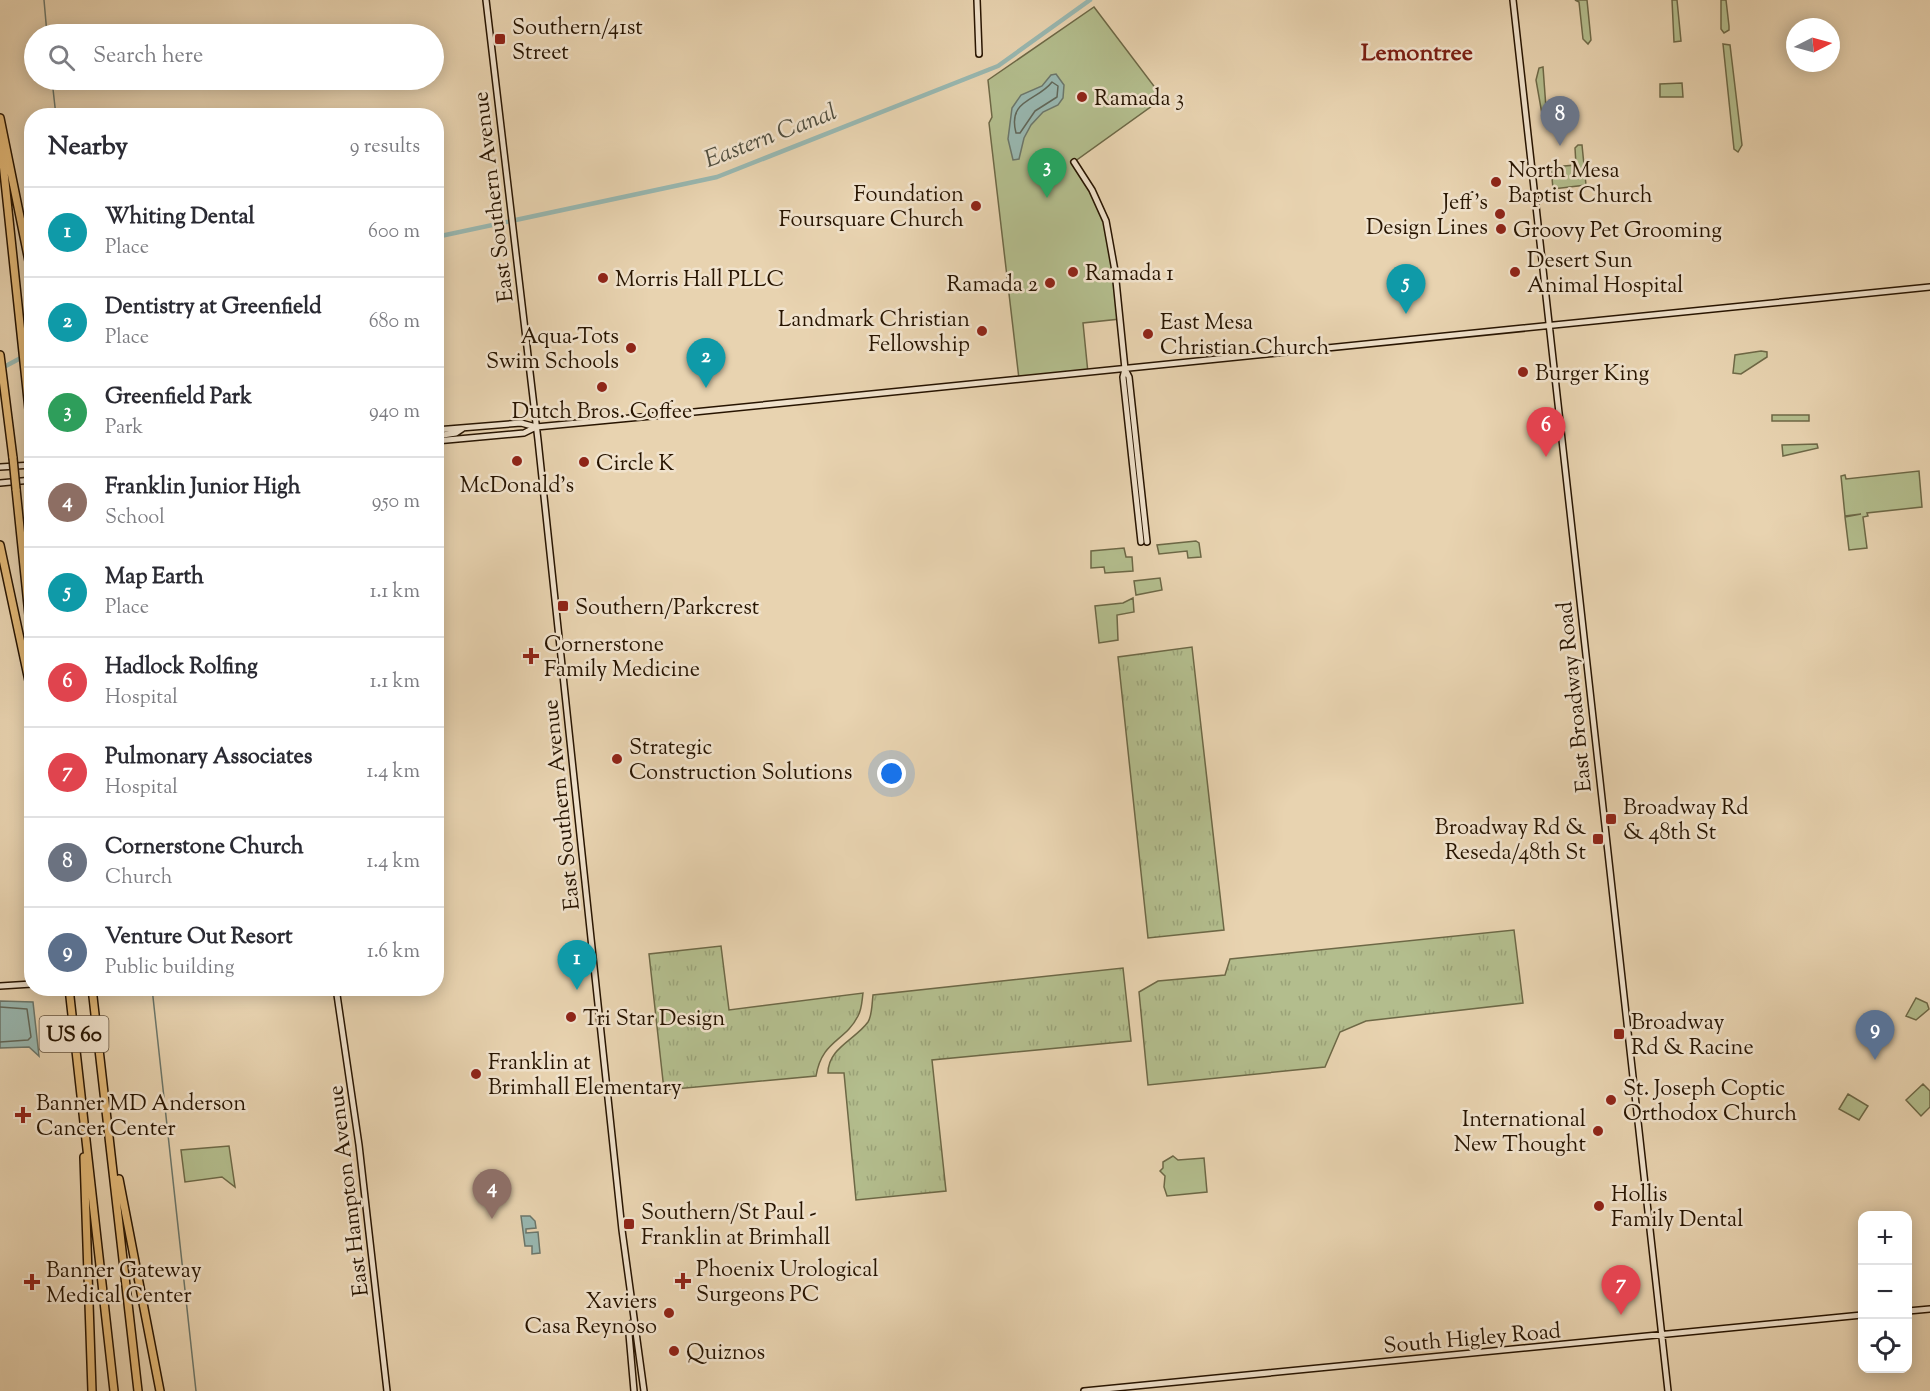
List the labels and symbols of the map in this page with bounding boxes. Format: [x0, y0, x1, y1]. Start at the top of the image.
place label: Southern/41st Street [512, 13, 643, 70]
north arrow [1786, 18, 1840, 72]
marker: Southern/41st Street [493, 32, 507, 46]
district label: Lemontree [1361, 37, 1473, 71]
place label: Ramada 3 [1094, 84, 1184, 116]
street label: East Southern Avenue [466, 89, 524, 304]
marker: Ramada 3 [1075, 90, 1089, 104]
water label: Eastern Canal [699, 96, 842, 178]
pin: 8 [1540, 96, 1580, 146]
pin: 3 [1028, 148, 1066, 198]
place label: North Mesa Baptist Church [1508, 156, 1653, 213]
marker: North Mesa Baptist Church [1489, 175, 1503, 189]
place label: Foundation Foursquare Church [779, 180, 964, 237]
place label: Jeff's Design Lines [1366, 188, 1488, 245]
marker: Foundation Foursquare Church [969, 199, 983, 213]
marker: Jeff's Design Lines [1493, 207, 1507, 221]
place label: Groovy Pet Grooming [1513, 216, 1722, 248]
marker: Groovy Pet Grooming [1494, 222, 1508, 236]
place label: Desert Sun Animal Hospital [1527, 246, 1684, 303]
place label: Ramada 1 [1085, 259, 1174, 291]
pin: 5 [1386, 264, 1426, 314]
place label: Morris Hall PLLC [615, 265, 784, 297]
marker: Ramada 1 [1066, 265, 1080, 279]
marker: Desert Sun Animal Hospital [1508, 265, 1522, 279]
place label: Ramada 2 [946, 270, 1038, 302]
marker: Morris Hall PLLC [596, 271, 610, 285]
marker: Ramada 2 [1043, 276, 1057, 290]
place label: Landmark Christian Fellowship [778, 305, 970, 362]
place label: East Mesa Christian Church [1160, 308, 1329, 365]
place label: Aqua-Tots Swim Schools [486, 322, 619, 379]
marker: Landmark Christian Fellowship [975, 324, 989, 338]
marker: East Mesa Christian Church [1141, 327, 1155, 341]
pin: 2 [686, 338, 726, 388]
marker: Aqua-Tots Swim Schools [624, 341, 638, 355]
place label: Burger King [1535, 359, 1650, 391]
marker: Burger King [1516, 365, 1530, 379]
marker: Dutch Bros. Coffee [595, 380, 609, 394]
place label: Dutch Bros. Coffee [512, 397, 692, 429]
pin: 6 [1526, 408, 1566, 457]
place label: Circle K [596, 449, 675, 481]
marker: McDonald's [510, 454, 524, 468]
marker: Circle K [577, 455, 591, 469]
place label: McDonald's [460, 471, 574, 503]
place label: Southern/Parkcrest [575, 593, 760, 625]
marker: Southern/Parkcrest [556, 599, 570, 613]
street label: East Broadway Road [1550, 600, 1602, 794]
place label: Cornerstone Family Medicine [544, 630, 700, 687]
marker: Cornerstone Family Medicine [522, 647, 540, 665]
street label: East Southern Avenue [536, 698, 590, 912]
place label: Strategic Construction Solutions [629, 733, 852, 790]
marker: Strategic Construction Solutions [610, 752, 624, 766]
your location [877, 759, 906, 788]
place label: Broadway Rd & 48th St [1623, 793, 1749, 850]
marker: Broadway Rd & 48th St [1604, 812, 1618, 826]
place label: Broadway Rd & Reseda/48th St [1435, 813, 1586, 870]
marker: Broadway Rd & Reseda/48th St [1591, 832, 1605, 846]
pin: 1 [558, 940, 596, 990]
place label: Tri Star Design [583, 1004, 725, 1036]
place label: Broadway Rd & Racine [1631, 1008, 1754, 1065]
marker: Tri Star Design [564, 1010, 578, 1024]
pin: 9 [1856, 1010, 1894, 1060]
road number: US 60 [40, 1016, 109, 1052]
marker: Broadway Rd & Racine [1612, 1027, 1626, 1041]
place label: Franklin at Brimhall Elementary [488, 1048, 682, 1105]
marker: Franklin at Brimhall Elementary [469, 1067, 483, 1081]
place label: St. Joseph Coptic Orthodox Church [1623, 1074, 1797, 1131]
street label: East Hampton Avenue [321, 1083, 379, 1298]
place label: Banner MD Anderson Cancer Center [36, 1089, 246, 1146]
marker: St. Joseph Coptic Orthodox Church [1604, 1093, 1618, 1107]
place label: International New Thought [1454, 1105, 1586, 1162]
marker: Banner MD Anderson Cancer Center [14, 1106, 32, 1124]
marker: International New Thought [1591, 1124, 1605, 1138]
pin: 4 [472, 1170, 512, 1219]
place label: Hollis Family Dental [1611, 1180, 1743, 1237]
place label: Southern/St Paul - Franklin at Brimhall [641, 1198, 830, 1255]
marker: Hollis Family Dental [1592, 1199, 1606, 1213]
marker: Southern/St Paul - Franklin at Brimhall [622, 1217, 636, 1231]
place label: Phoenix Urological Surgeons PC [696, 1255, 879, 1312]
place label: Banner Gateway Medical Center [46, 1256, 202, 1313]
pin: 7 [1602, 1266, 1640, 1315]
marker: Phoenix Urological Surgeons PC [674, 1272, 692, 1290]
marker: Banner Gateway Medical Center [23, 1273, 41, 1291]
place label: Xaviers Casa Reynoso [524, 1287, 657, 1344]
marker: Xaviers Casa Reynoso [662, 1306, 676, 1320]
street label: South Higley Road [1382, 1316, 1562, 1364]
place label: Quiznos [686, 1338, 765, 1370]
marker: Quiznos [667, 1344, 681, 1358]

